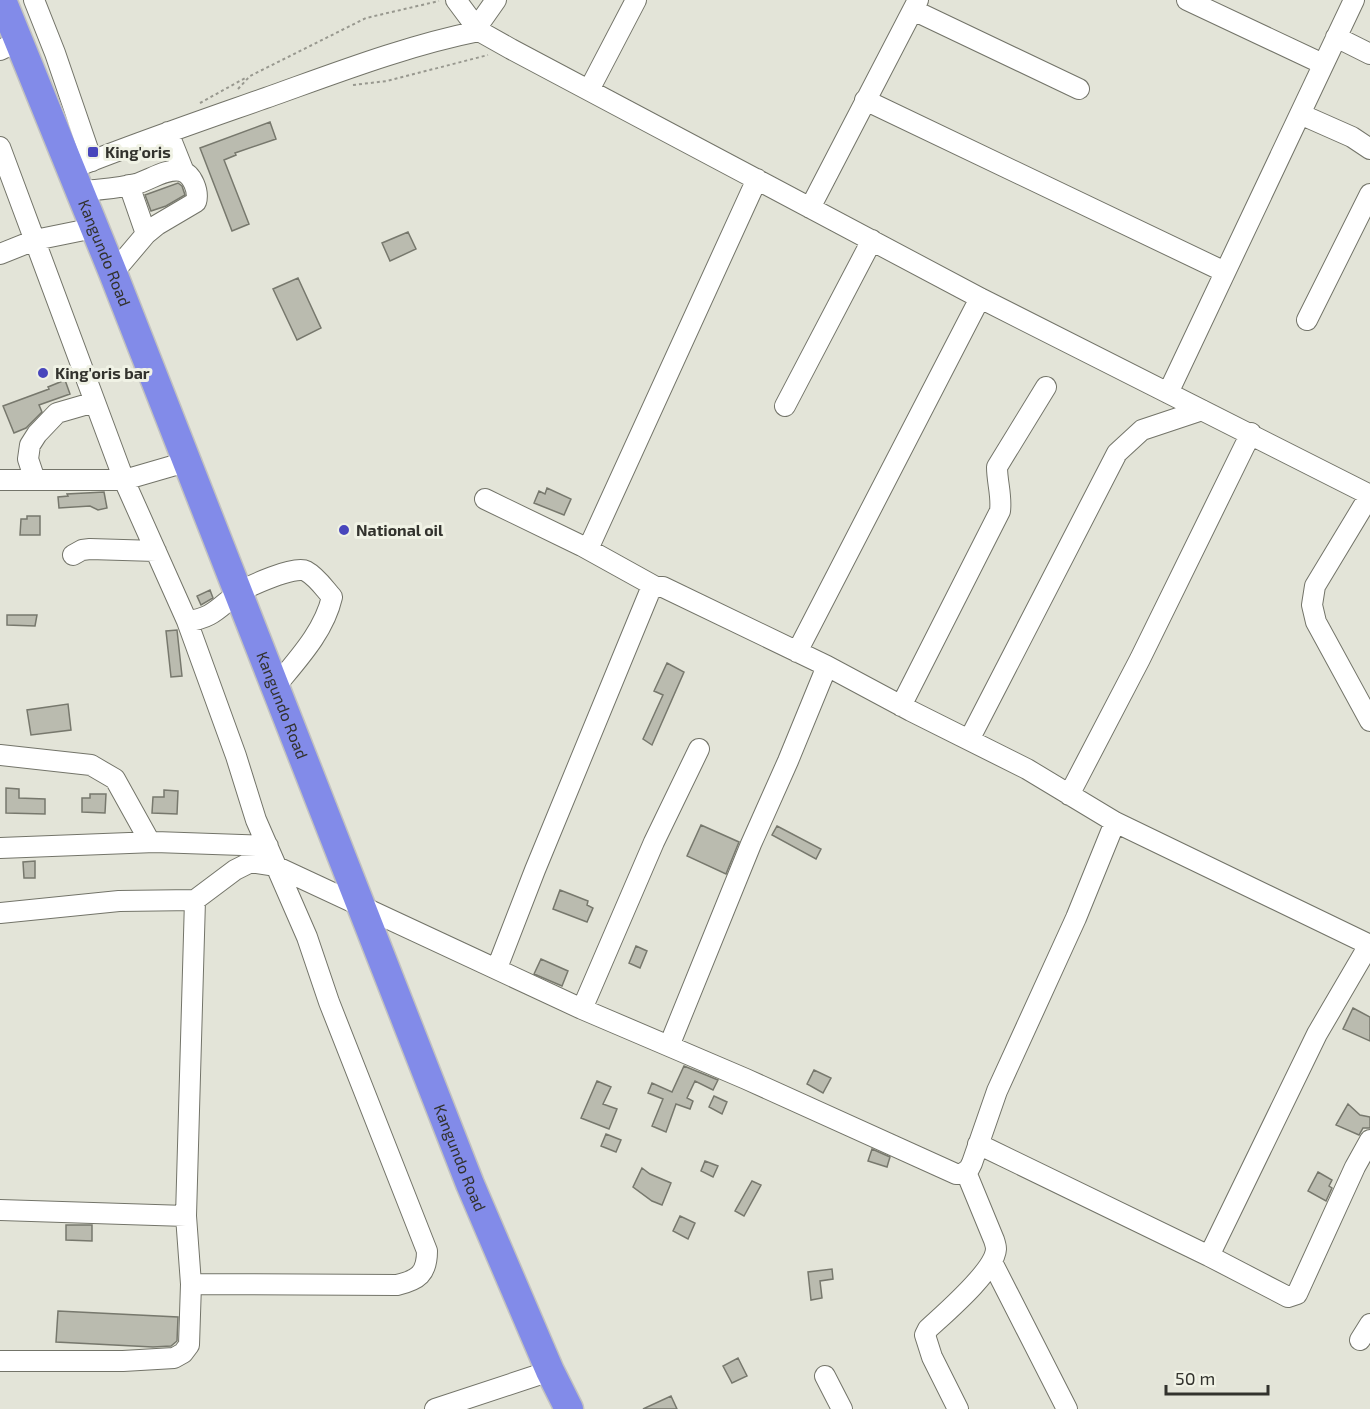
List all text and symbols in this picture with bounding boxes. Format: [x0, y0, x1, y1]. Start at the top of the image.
place label: King'oris [105, 142, 171, 161]
marker: King'oris [86, 145, 100, 159]
street label: Kangundo Road [75, 196, 135, 309]
place label: King'oris bar [55, 363, 150, 382]
marker: King'oris bar [36, 366, 50, 380]
place label: National oil [356, 520, 444, 539]
marker: National oil [337, 523, 351, 537]
street label: Kangundo Road [253, 649, 312, 761]
street label: Kangundo Road [431, 1101, 490, 1214]
scale bar [1166, 1358, 1268, 1396]
text: 50 m [1175, 1367, 1215, 1389]

